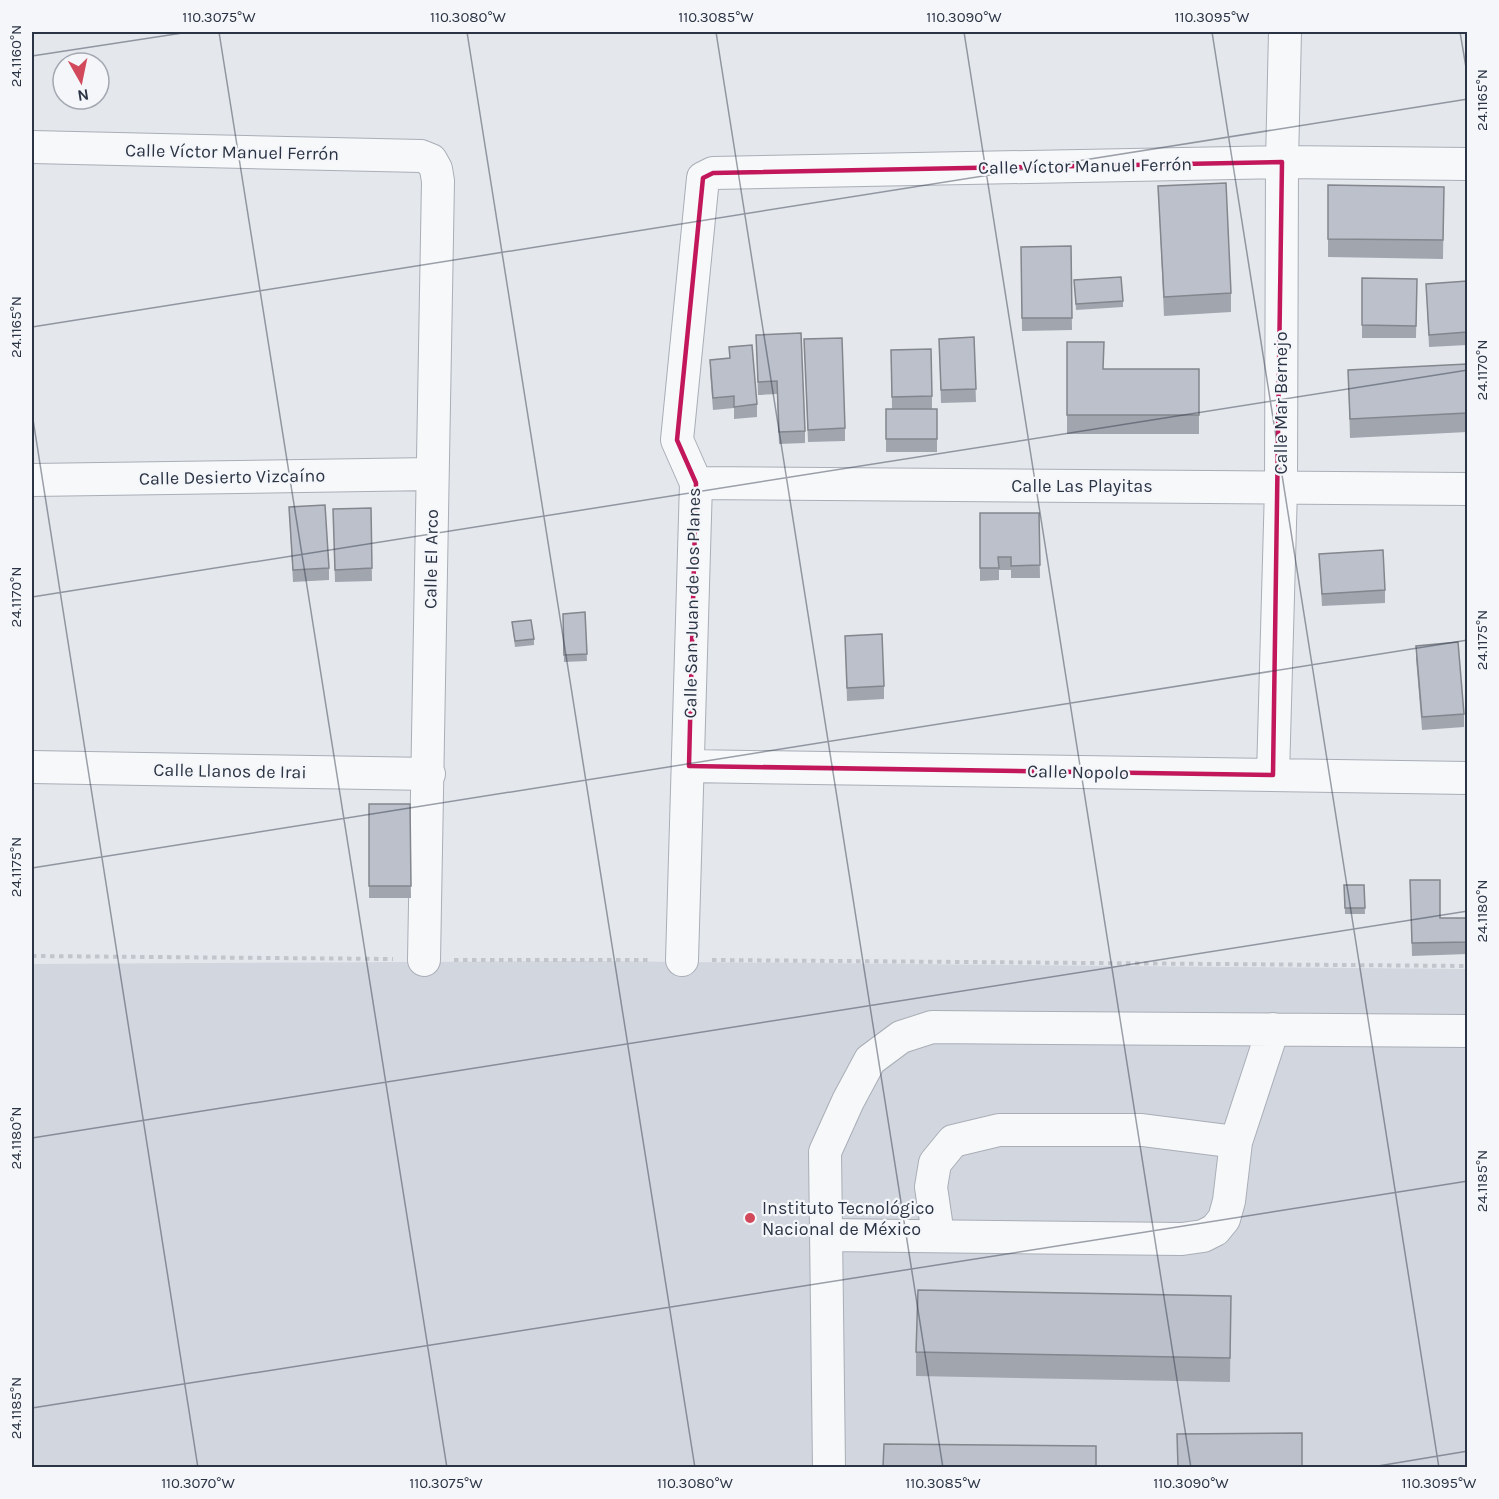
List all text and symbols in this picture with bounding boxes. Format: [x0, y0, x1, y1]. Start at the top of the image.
text: 110.3075°W [182, 8, 256, 26]
text: 110.3080°W [430, 8, 507, 26]
text: 110.3085°W [678, 8, 754, 26]
text: 110.3090°W [926, 8, 1002, 26]
text: 110.3095°W [1175, 8, 1250, 26]
text: 24.1160°N [7, 25, 25, 87]
north arrow [51, 51, 111, 111]
text: 24.1165°N [1473, 69, 1491, 131]
text: N [76, 85, 90, 106]
street label: Calle Víctor Manuel Ferrón [125, 139, 339, 165]
street label: Calle Víctor Manuel Ferrón [978, 153, 1192, 179]
text: 24.1165°N [7, 296, 25, 358]
street label: Calle Mar Bernejo [1270, 331, 1292, 475]
text: 24.1170°N [1473, 340, 1491, 400]
street label: Calle Desierto Vizcaíno [139, 464, 325, 490]
street label: Calle Las Playitas [1011, 475, 1153, 497]
street label: Calle San Juan de los Planes [679, 487, 705, 719]
street label: Calle El Arco [419, 509, 443, 609]
text: 24.1170°N [7, 567, 25, 627]
text: 24.1175°N [1473, 610, 1491, 670]
street label: Calle Llanos de Irai [153, 759, 307, 783]
street label: Calle Nopolo [1027, 760, 1129, 784]
text: 24.1175°N [7, 837, 25, 897]
text: 24.1180°N [1473, 879, 1491, 943]
text: 24.1180°N [7, 1106, 25, 1170]
text: 24.1185°N [1473, 1150, 1491, 1212]
place label: Instituto Tecnológico Nacional de México [762, 1197, 934, 1240]
marker: Instituto Tecnológico Nacional de México [743, 1211, 757, 1225]
text: 24.1185°N [7, 1377, 25, 1439]
text: 110.3070°W [161, 1474, 235, 1492]
text: 110.3075°W [409, 1474, 483, 1492]
text: 110.3080°W [657, 1474, 734, 1492]
text: 110.3085°W [905, 1474, 981, 1492]
text: 110.3090°W [1153, 1474, 1229, 1492]
text: 110.3095°W [1402, 1474, 1477, 1492]

